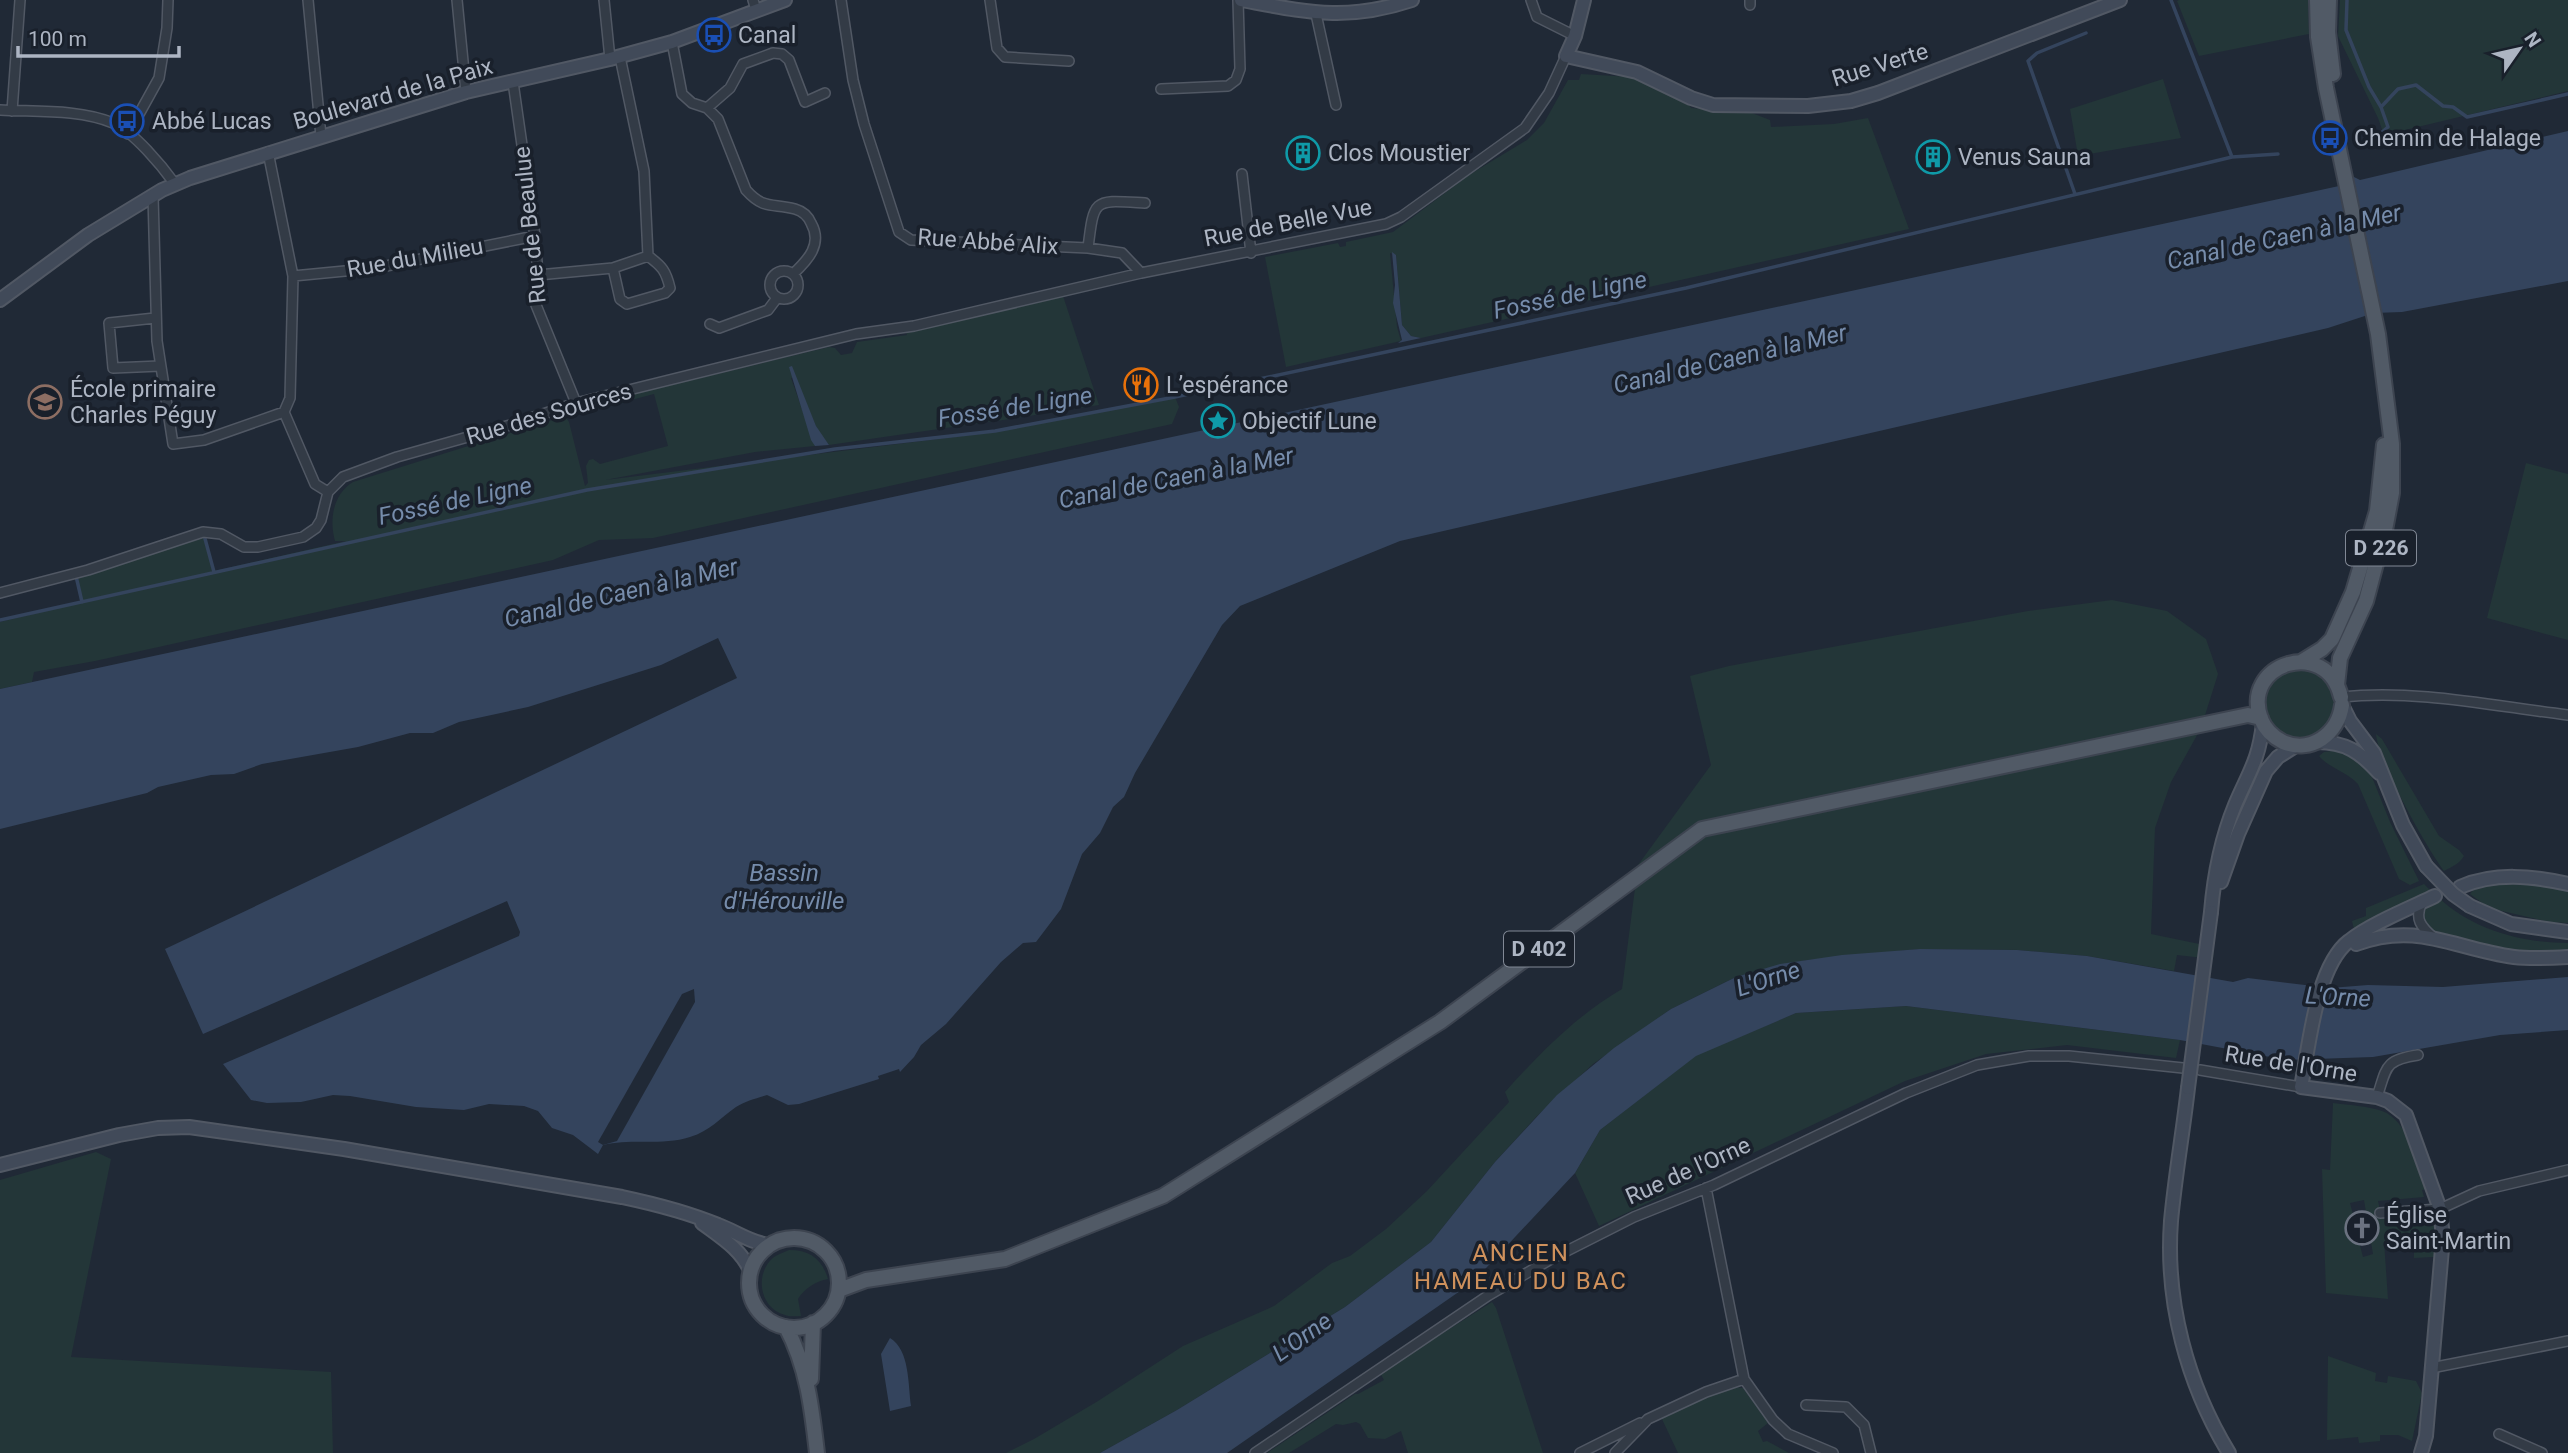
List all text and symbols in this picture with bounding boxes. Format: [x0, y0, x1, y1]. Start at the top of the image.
scale bar [18, 14, 178, 58]
north arrow [2484, 14, 2554, 84]
bus stop icon: Canal [695, 16, 733, 54]
place label: Canal [738, 22, 796, 49]
text: 100 m [28, 27, 87, 51]
text: N [2519, 28, 2546, 52]
street label: Rue Verte [1829, 38, 1931, 92]
street label: Boulevard de la Paix [290, 53, 496, 135]
bus stop icon: Abbé Lucas [108, 102, 146, 140]
place label: Abbé Lucas [152, 108, 272, 135]
bus stop icon: Chemin de Halage [2311, 119, 2349, 157]
place label: Chemin de Halage [2354, 125, 2541, 152]
building icon: Clos Moustier [1284, 134, 1322, 172]
building icon: Venus Sauna [1914, 138, 1952, 176]
place label: Clos Moustier [1328, 140, 1470, 167]
place label: Venus Sauna [1958, 144, 2091, 171]
street label: Rue de Beaulue [508, 145, 552, 305]
street label: Rue de Belle Vue [1202, 193, 1374, 253]
water label: Canal de Caen à la Mer [2164, 198, 2405, 275]
street label: Rue Abbé Alix [917, 224, 1059, 260]
street label: Rue du Milieu [345, 233, 485, 283]
water label: Fossé de Ligne [1491, 265, 1649, 325]
water label: Canal de Caen à la Mer [1611, 318, 1850, 399]
restaurant icon: L’espérance [1122, 366, 1160, 404]
place label: L’espérance [1166, 372, 1288, 399]
place label: École primaire Charles Péguy [70, 375, 216, 429]
street label: Rue des Sources [463, 378, 635, 450]
water label: Fossé de Ligne [936, 381, 1094, 433]
school or university icon: École primaire Charles Péguy [26, 383, 64, 421]
place icon: Objectif Lune [1199, 402, 1237, 440]
place label: Objectif Lune [1242, 408, 1377, 435]
water label: Canal de Caen à la Mer [1056, 441, 1297, 514]
water label: Fossé de Ligne [376, 471, 534, 531]
road number: D 226 [2346, 530, 2416, 566]
water label: Canal de Caen à la Mer [502, 552, 741, 633]
water label: Bassin d'Hérouville [724, 859, 844, 915]
road number: D 402 [1504, 932, 1574, 967]
water label: L'Orne [1732, 956, 1804, 1002]
water label: L'Orne [2304, 981, 2372, 1013]
street label: Rue de l'Orne [2223, 1040, 2359, 1088]
street label: Rue de l'Orne [1621, 1131, 1755, 1211]
place label: Église Saint-Martin [2386, 1201, 2511, 1255]
church icon: Église Saint-Martin [2343, 1209, 2381, 1247]
district label: ANCIEN HAMEAU DU BAC [1414, 1239, 1628, 1295]
water label: L'Orne [1267, 1307, 1337, 1367]

